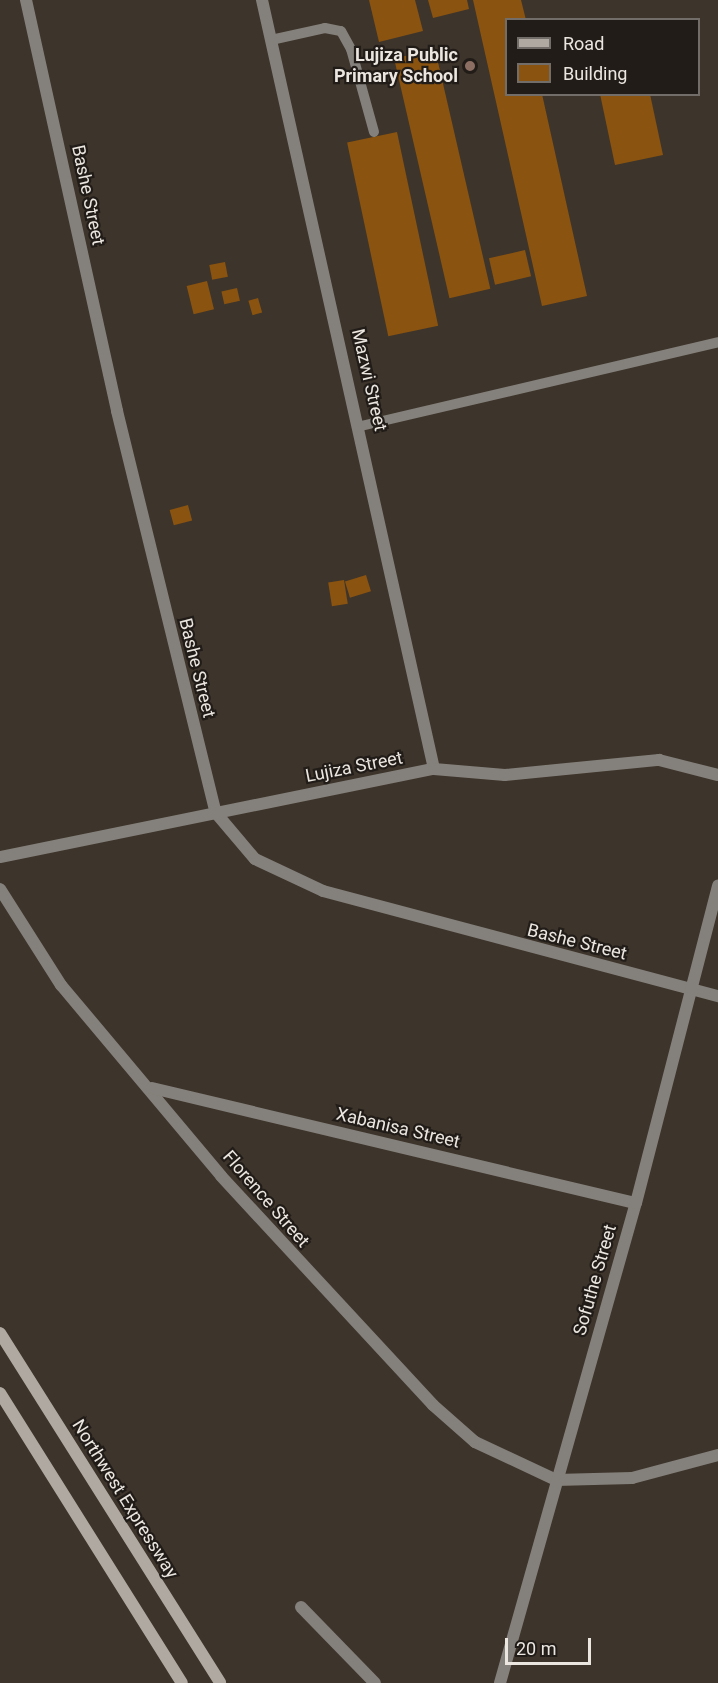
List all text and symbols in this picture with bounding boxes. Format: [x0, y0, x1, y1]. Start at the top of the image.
legend [505, 18, 700, 96]
text: Road [563, 33, 604, 54]
place label: Lujiza Public Primary School [334, 45, 458, 88]
marker: Lujiza Public Primary School [463, 59, 477, 73]
text: Building [563, 63, 627, 84]
street label: Bashe Street [67, 143, 109, 247]
street label: Mazwi Street [347, 327, 391, 433]
street label: Bashe Street [174, 616, 220, 720]
street label: Lujiza Street [304, 747, 404, 787]
street label: Bashe Street [525, 919, 629, 965]
street label: Xabanisa Street [334, 1103, 462, 1153]
street label: Florence Street [218, 1146, 314, 1252]
street label: Sofuthe Street [569, 1222, 621, 1338]
street label: Northwest Expressway [67, 1416, 183, 1582]
scale bar [508, 1626, 594, 1664]
text: 20 m [516, 1638, 556, 1659]

